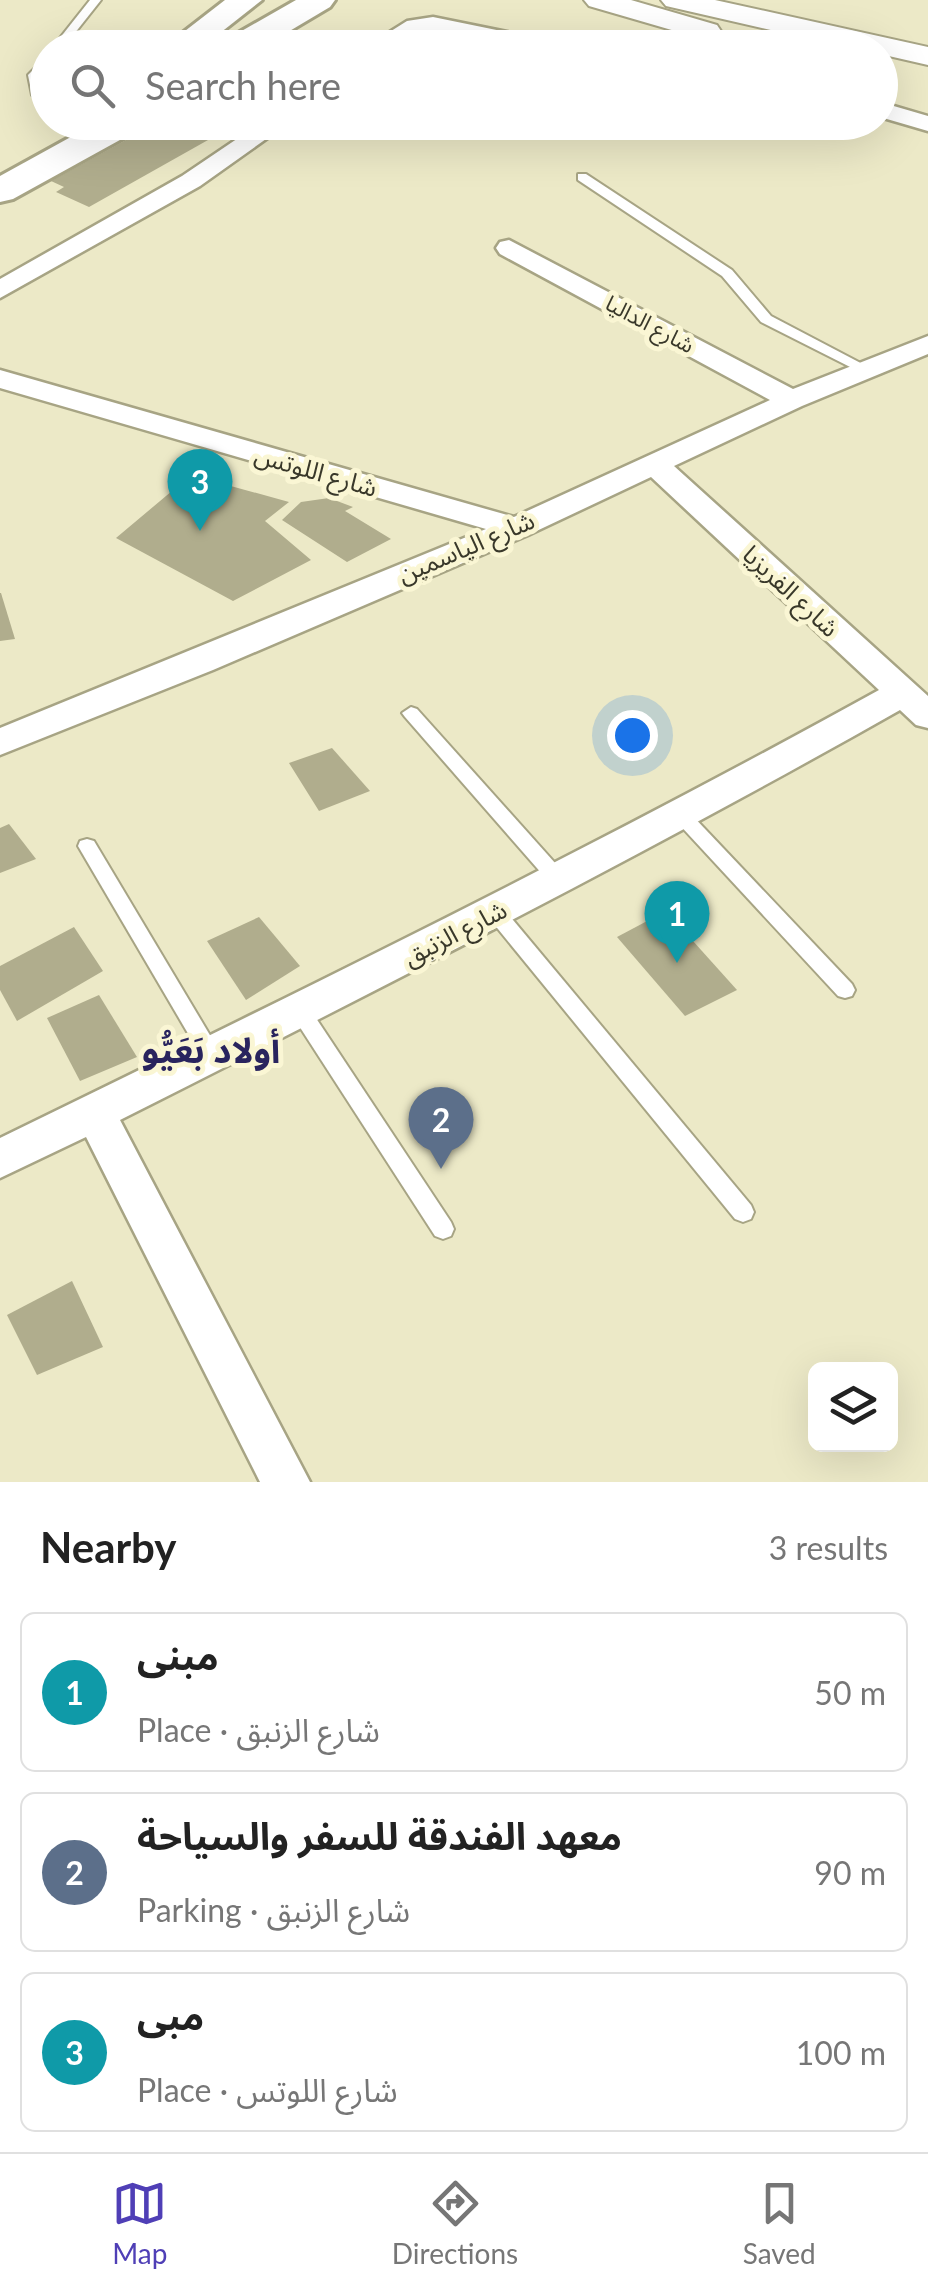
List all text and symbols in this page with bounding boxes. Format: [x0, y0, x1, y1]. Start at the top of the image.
search box [30, 30, 898, 140]
icon: search [65, 58, 120, 113]
text: Search here [145, 62, 341, 108]
street label: شارع الداليا [599, 289, 699, 362]
street label: شارع اللوتس [250, 438, 381, 507]
pin: 3 [168, 448, 232, 531]
street label: شارع الياسمين [393, 504, 541, 593]
street label: شارع الفريزيا [734, 538, 846, 646]
your location [607, 710, 658, 761]
pin: 1 [644, 880, 710, 963]
street label: شارع الزنبق [398, 893, 514, 975]
district label: أولاد بَعَيُّو [142, 1028, 280, 1071]
pin: 2 [408, 1086, 474, 1169]
map controls [808, 1362, 898, 1452]
button: layers [808, 1362, 898, 1452]
text: Nearby [40, 1522, 177, 1572]
text: 3 results [769, 1528, 888, 1567]
text: مبنى [137, 1632, 219, 1678]
text: 1 [65, 1673, 84, 1712]
text: 50 m [814, 1673, 886, 1712]
text: Place · شارع الزنبق [137, 1710, 380, 1749]
text: معهد الفندقة للسفر والسياحة [137, 1812, 622, 1858]
text: 2 [65, 1853, 84, 1892]
text: 90 m [814, 1853, 886, 1892]
text: Parking · شارع الزنبق [137, 1890, 410, 1929]
text: مبى [137, 1992, 204, 2038]
text: 3 [65, 2033, 84, 2072]
text: 100 m [796, 2033, 886, 2072]
text: Place · شارع اللوتس [137, 2070, 398, 2109]
tab: Map [112, 2176, 167, 2270]
tab: Directions [392, 2176, 518, 2270]
tab: Saved [743, 2176, 816, 2270]

